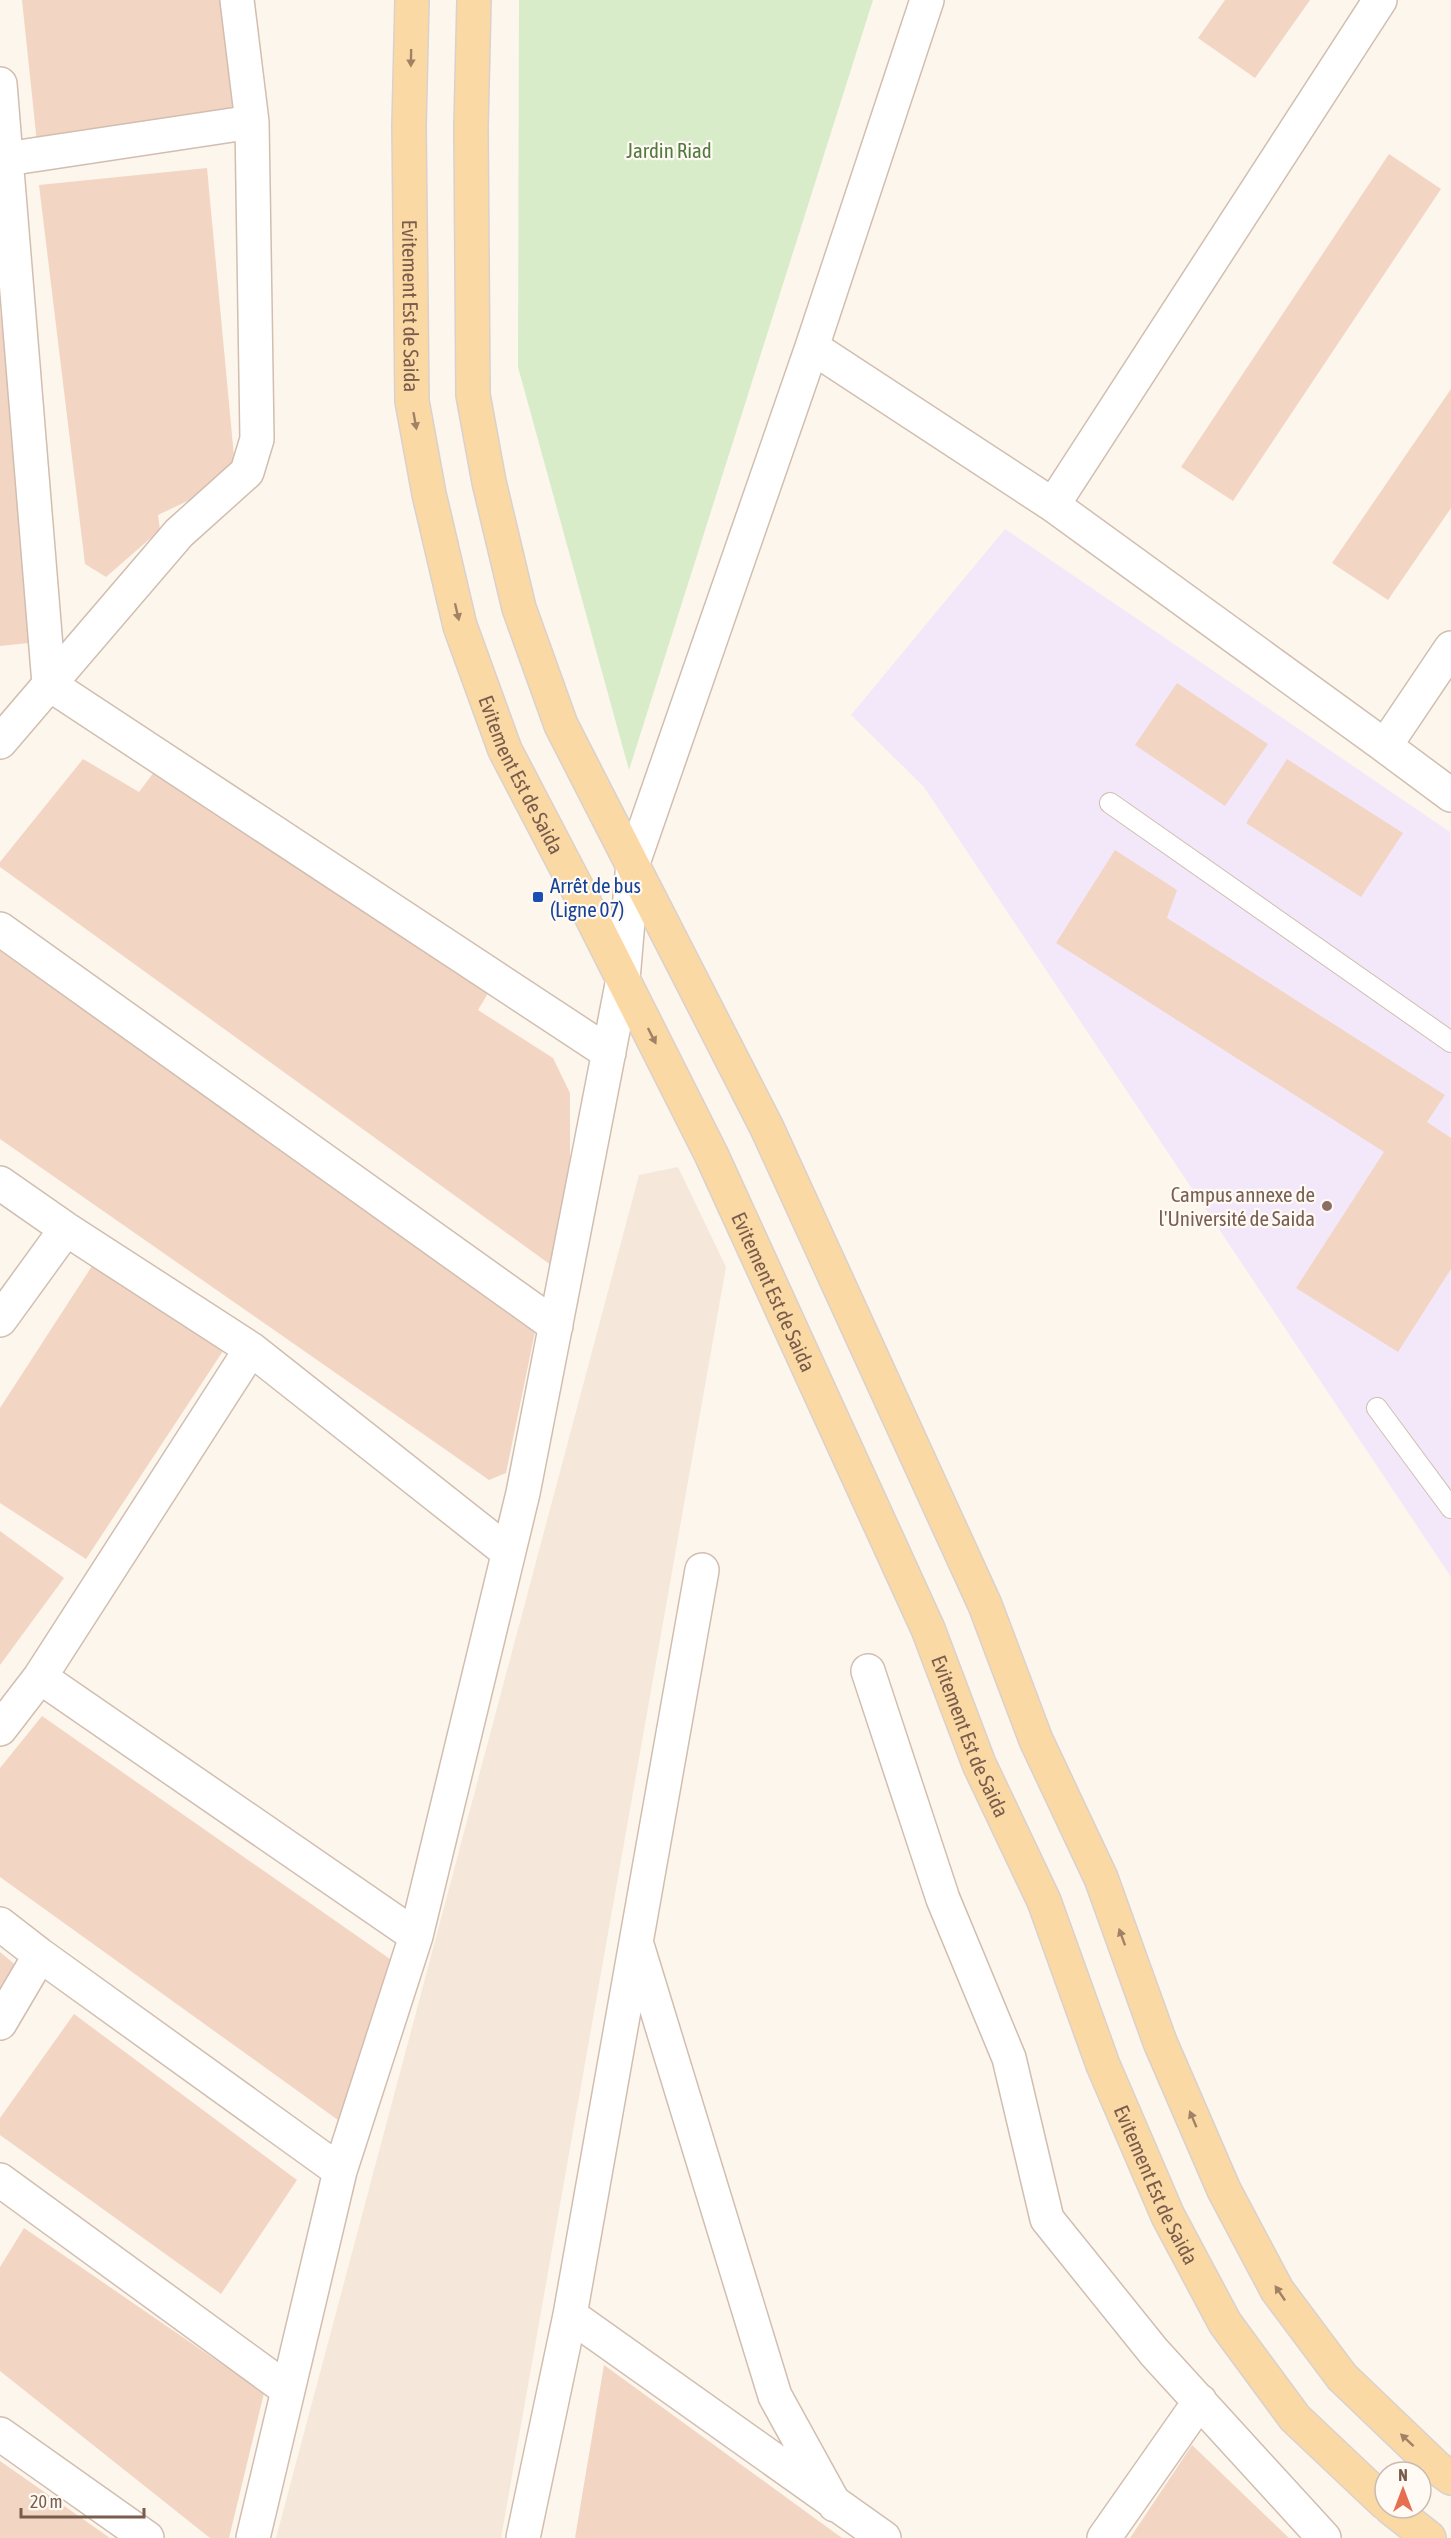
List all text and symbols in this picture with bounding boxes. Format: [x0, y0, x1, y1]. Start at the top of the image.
one-way arrow [406, 49, 415, 68]
park label: Jardin Riad [626, 138, 712, 162]
street label: Evitement Est de Saida [398, 220, 424, 392]
one-way arrow [411, 412, 420, 431]
one-way arrow [452, 602, 462, 621]
street label: Evitement Est de Saida [474, 692, 569, 858]
place label: Arrêt de bus (Ligne 07) [550, 873, 641, 921]
marker: Arrêt de bus (Ligne 07) [531, 890, 545, 904]
one-way arrow [647, 1027, 656, 1044]
place label: Campus annexe de l'Université de Saida [1158, 1182, 1315, 1230]
marker: Campus annexe de l'Université de Saida [1320, 1199, 1334, 1213]
street label: Evitement Est de Saida [727, 1208, 821, 1375]
street label: Evitement Est de Saida [927, 1652, 1014, 1821]
one-way arrow [1117, 1928, 1127, 1946]
street label: Evitement Est de Saida [1110, 2101, 1203, 2268]
one-way arrow [1188, 2109, 1198, 2127]
one-way arrow [1274, 2285, 1285, 2301]
one-way arrow [1400, 2433, 1414, 2447]
north arrow [1373, 2460, 1433, 2520]
text: N [1398, 2466, 1408, 2484]
scale bar [21, 2481, 144, 2519]
text: 20 m [30, 2491, 62, 2512]

